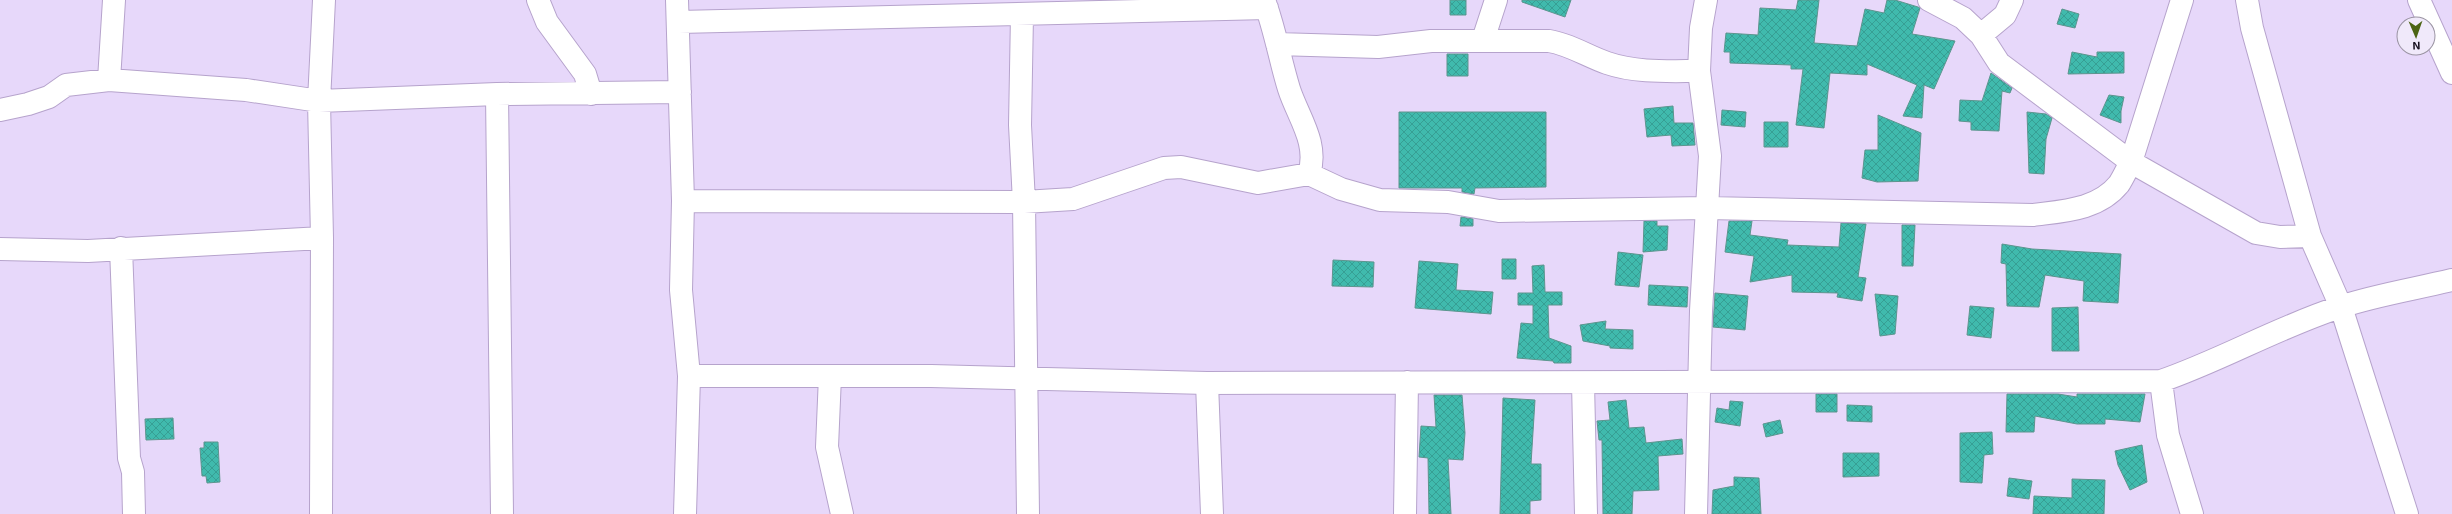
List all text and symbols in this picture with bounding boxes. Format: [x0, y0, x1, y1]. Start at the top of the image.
north arrow [2396, 16, 2436, 56]
text: N [2412, 40, 2421, 53]

